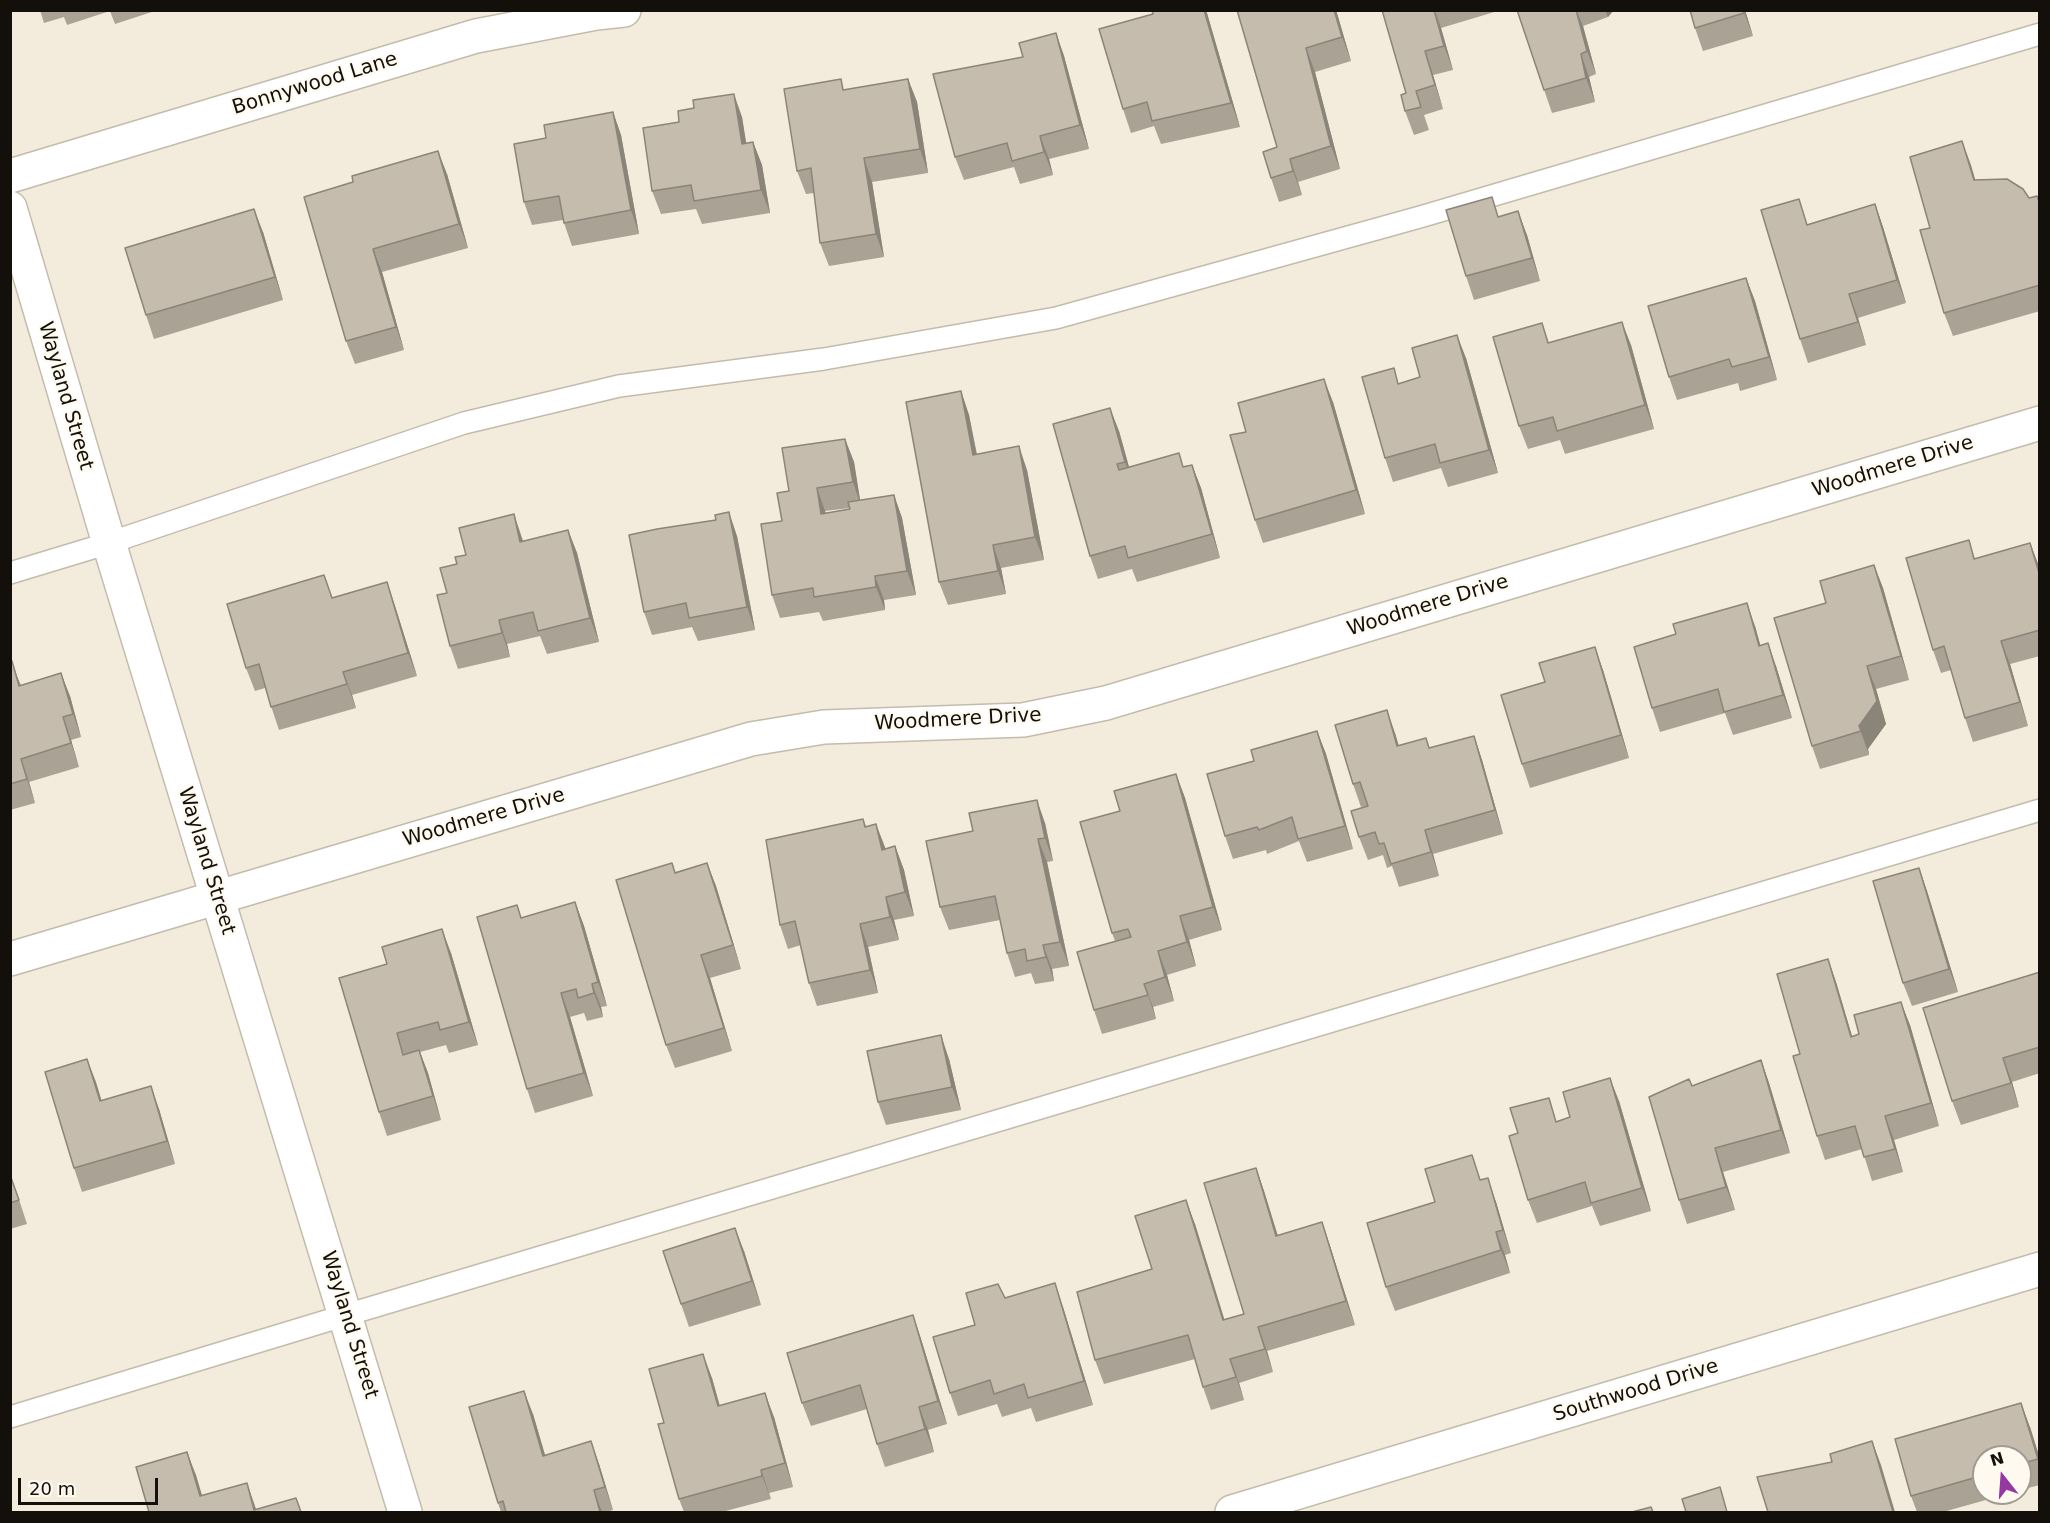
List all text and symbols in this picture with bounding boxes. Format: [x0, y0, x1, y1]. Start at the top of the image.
street label: Bonnywood Lane [230, 47, 400, 121]
street label: Wayland Street [32, 319, 98, 473]
street label: Woodmere Drive [1809, 431, 1977, 503]
street label: Woodmere Drive [1344, 570, 1512, 642]
street label: Woodmere Drive [874, 704, 1042, 736]
street label: Woodmere Drive [400, 783, 568, 853]
street label: Wayland Street [172, 784, 240, 938]
street label: Wayland Street [315, 1248, 383, 1402]
street label: Southwood Drive [1551, 1354, 1721, 1428]
north arrow [1972, 1445, 2032, 1505]
text: N [1988, 1448, 2006, 1470]
scale bar [21, 1466, 160, 1504]
text: 20 m [29, 1478, 75, 1499]

